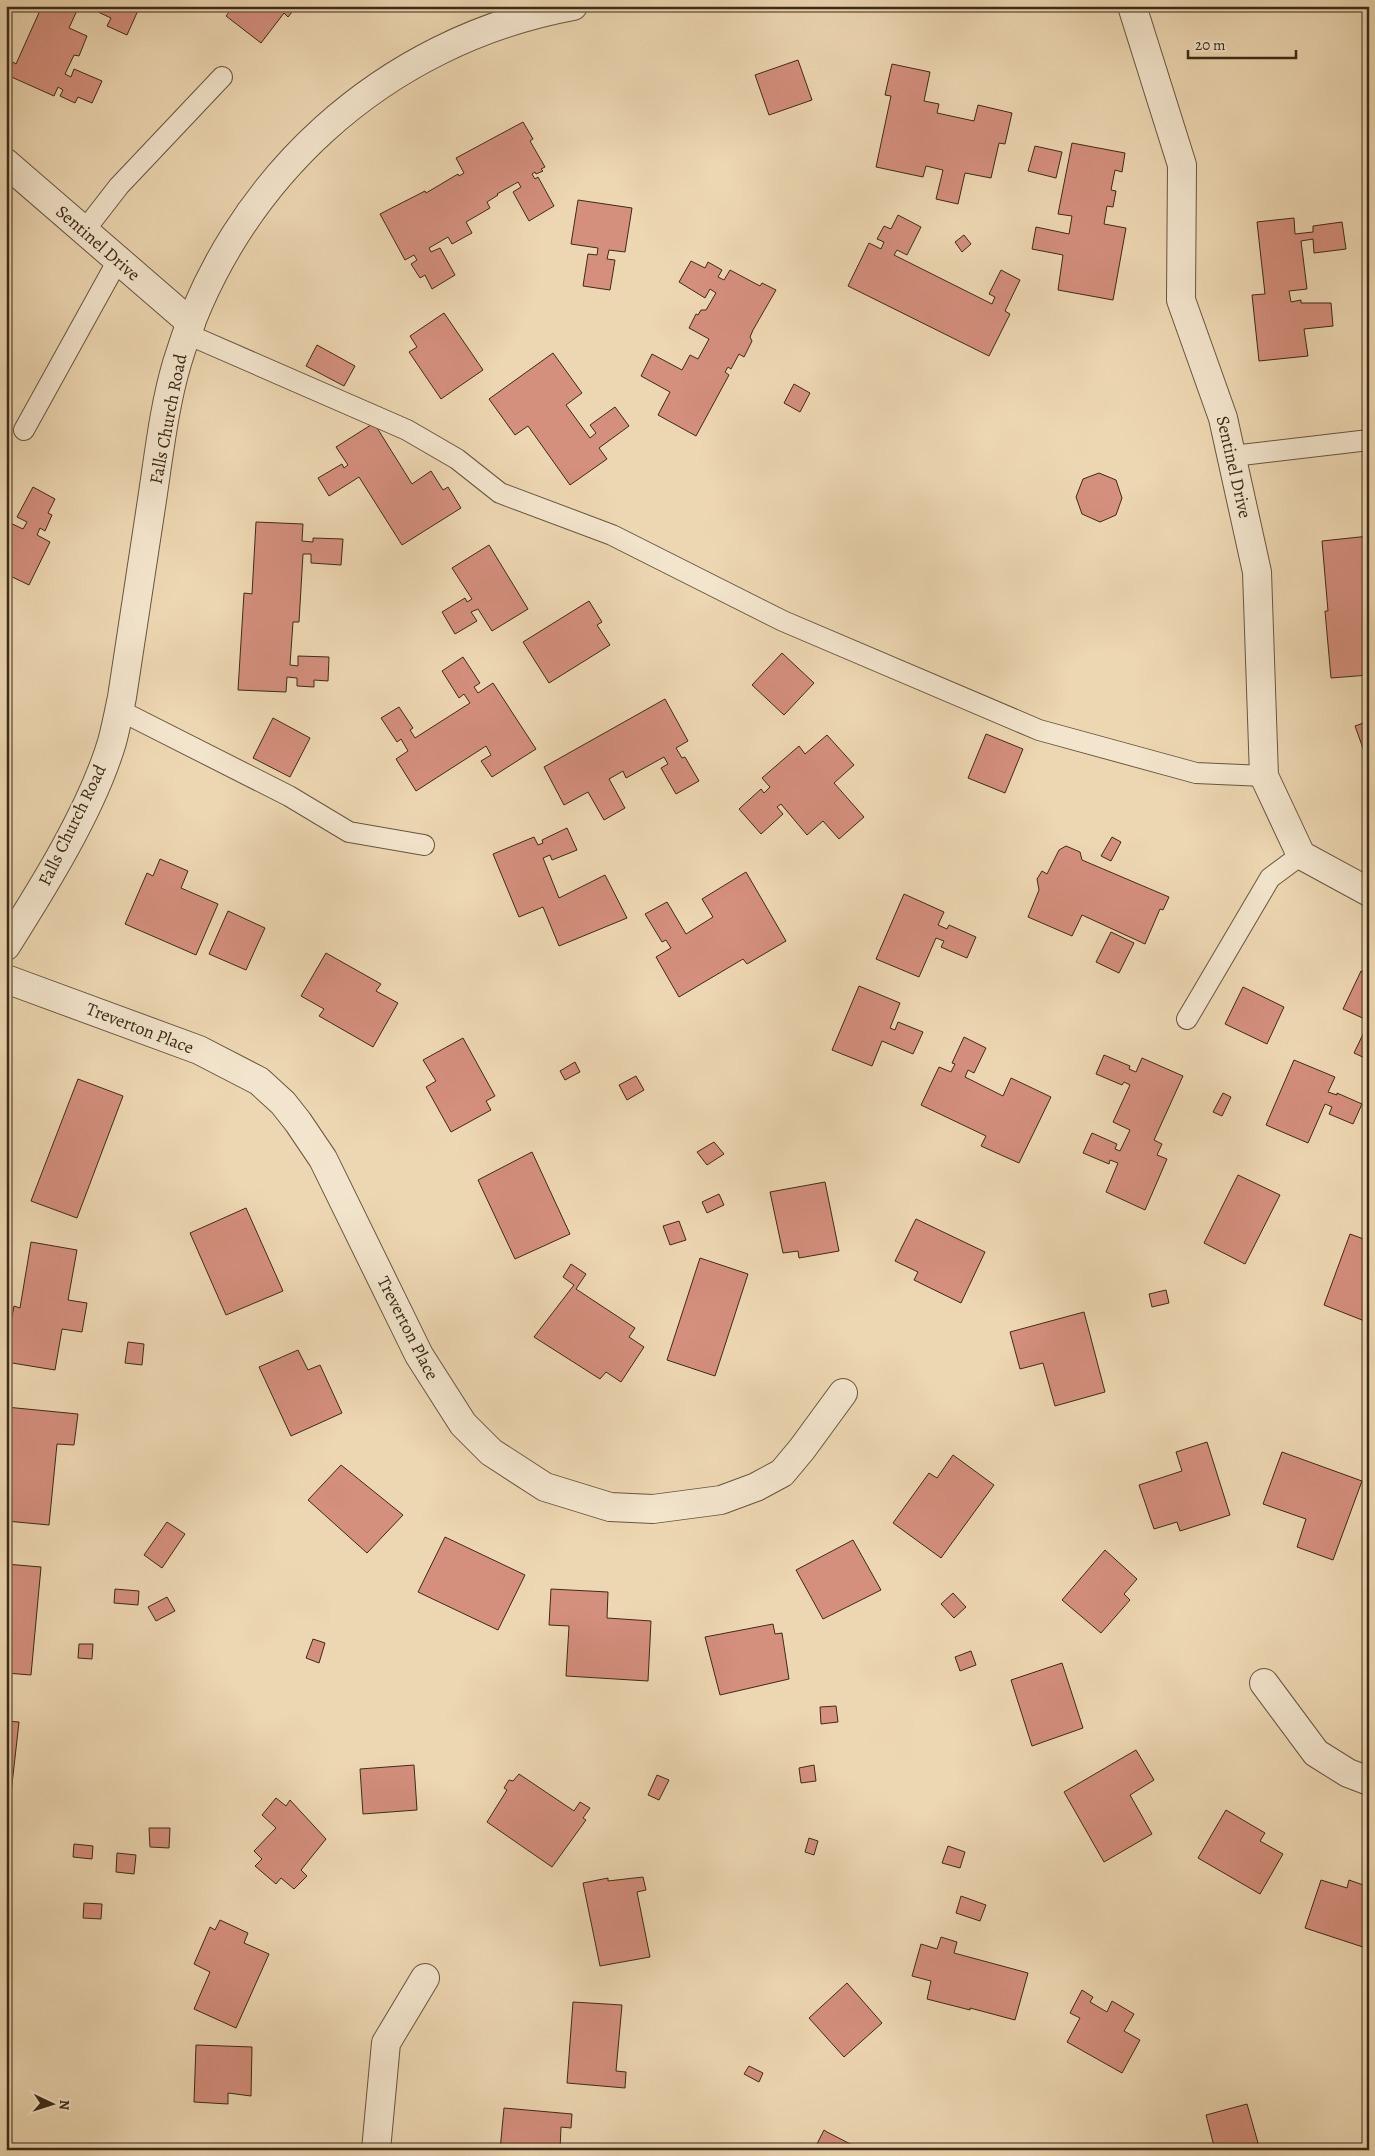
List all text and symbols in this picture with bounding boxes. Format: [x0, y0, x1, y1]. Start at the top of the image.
scale bar [1188, 28, 1295, 60]
text: 20 m [1195, 35, 1226, 55]
street label: Sentinel Drive [51, 200, 145, 286]
street label: Falls Church Road [144, 352, 192, 486]
street label: Sentinel Drive [1211, 413, 1257, 521]
street label: Falls Church Road [32, 760, 112, 890]
street label: Treverton Place [83, 997, 197, 1059]
street label: Treverton Place [372, 1272, 444, 1384]
north arrow [28, 2078, 78, 2128]
text: N [55, 2099, 74, 2111]

